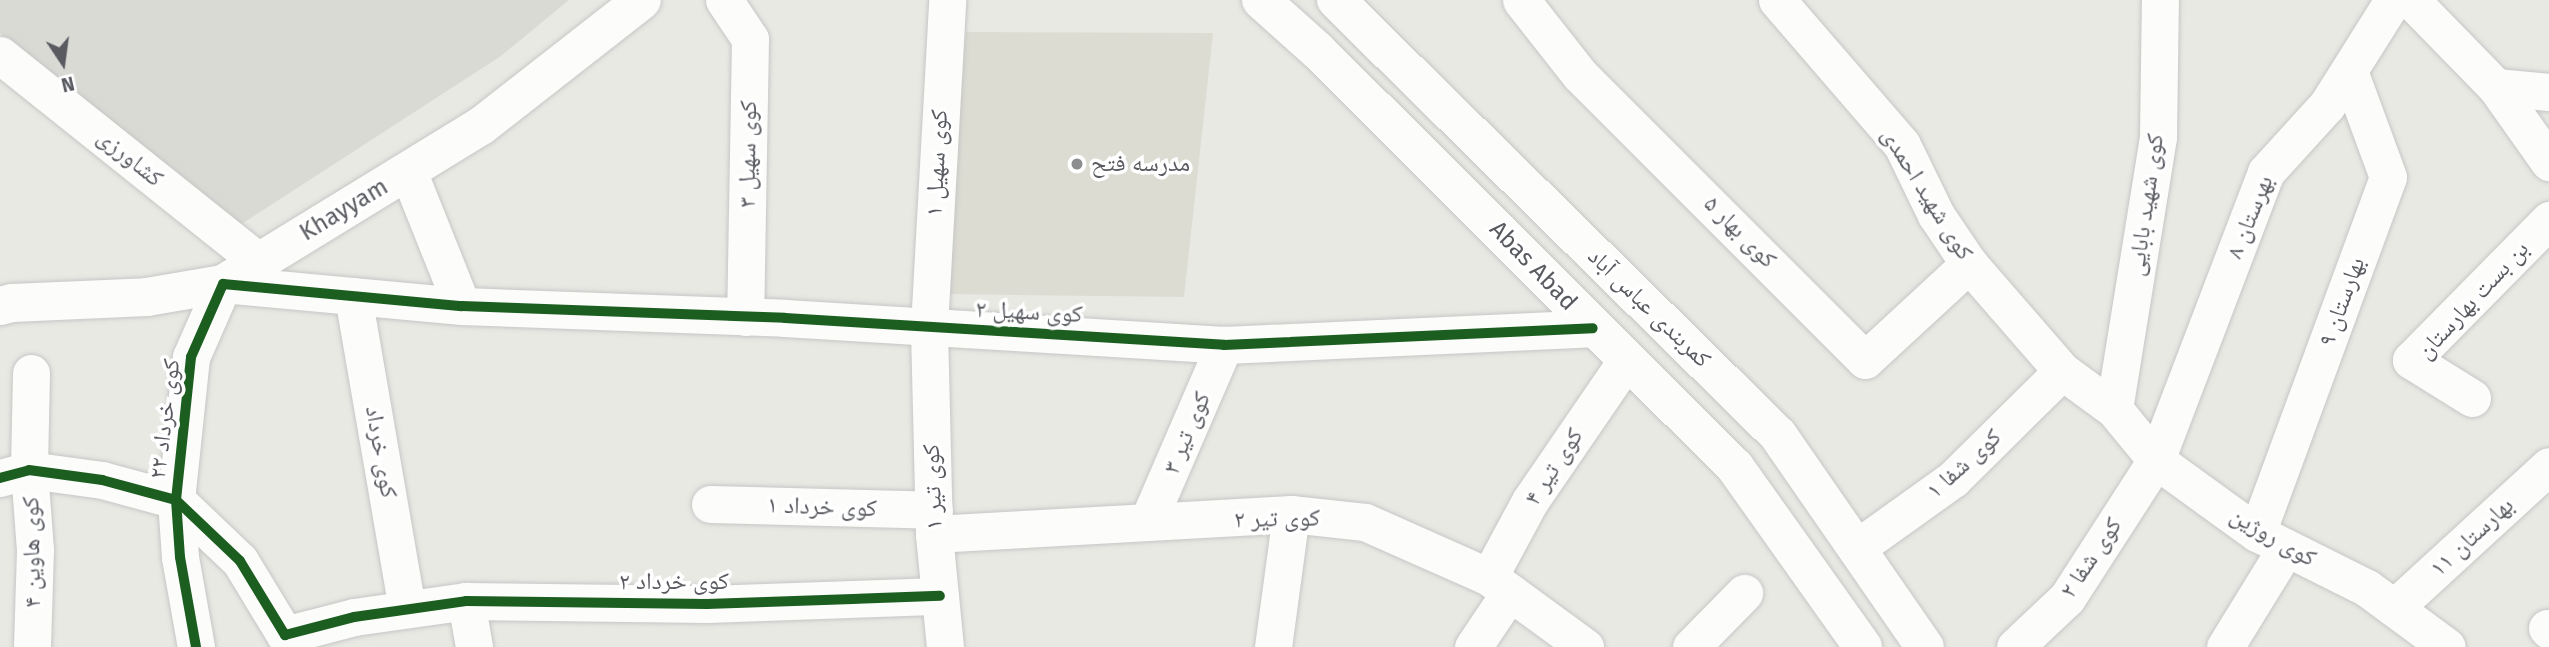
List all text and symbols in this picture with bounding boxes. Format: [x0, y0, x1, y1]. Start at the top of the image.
north arrow [28, 28, 98, 98]
text: N [59, 71, 77, 97]
street label: کوی سهیل ۳ [733, 100, 763, 208]
street label: کوی سهیل ۱ [920, 109, 954, 217]
street label: کوی شهید احمدی [1875, 122, 1979, 266]
street label: کشاورزی [91, 123, 169, 193]
street label: کوی شهید بابایی [2122, 132, 2170, 278]
place label: مدرسه فتح [1091, 150, 1190, 178]
marker: مدرسه فتح [1069, 156, 1085, 172]
street label: بهرستان ۸ [2220, 171, 2280, 263]
street label: Khayyam [295, 172, 393, 248]
street label: کوی بهار ۵ [1698, 190, 1782, 274]
street label: Abas Abad [1483, 215, 1583, 317]
street label: بن بست بهارستان [2411, 235, 2535, 365]
street label: کمربندی عباس آباد [1581, 242, 1717, 374]
street label: بهارستان ۹ [2313, 253, 2371, 351]
street label: کوی سهیل ۲ [975, 295, 1083, 329]
street label: کوی خرداد ۲۲ [143, 357, 187, 481]
street label: کوی تیر ۳ [1157, 388, 1217, 478]
street label: کوی خرداد [359, 404, 403, 500]
street label: کوی تیر ۴ [1518, 423, 1590, 511]
street label: کوی شفا ۱ [1921, 423, 2007, 505]
street label: کوی تیر ۱ [917, 443, 949, 531]
street label: کوی خرداد ۱ [766, 491, 878, 523]
street label: بهارستان ۱۱ [2424, 491, 2520, 583]
street label: کوی هاوین ۴ [17, 496, 47, 608]
street label: کوی روژین [2225, 501, 2321, 573]
street label: کوی تیر ۲ [1234, 504, 1320, 534]
street label: کوی شفا ۲ [2054, 512, 2128, 604]
street label: کوی خرداد ۲ [619, 568, 729, 596]

